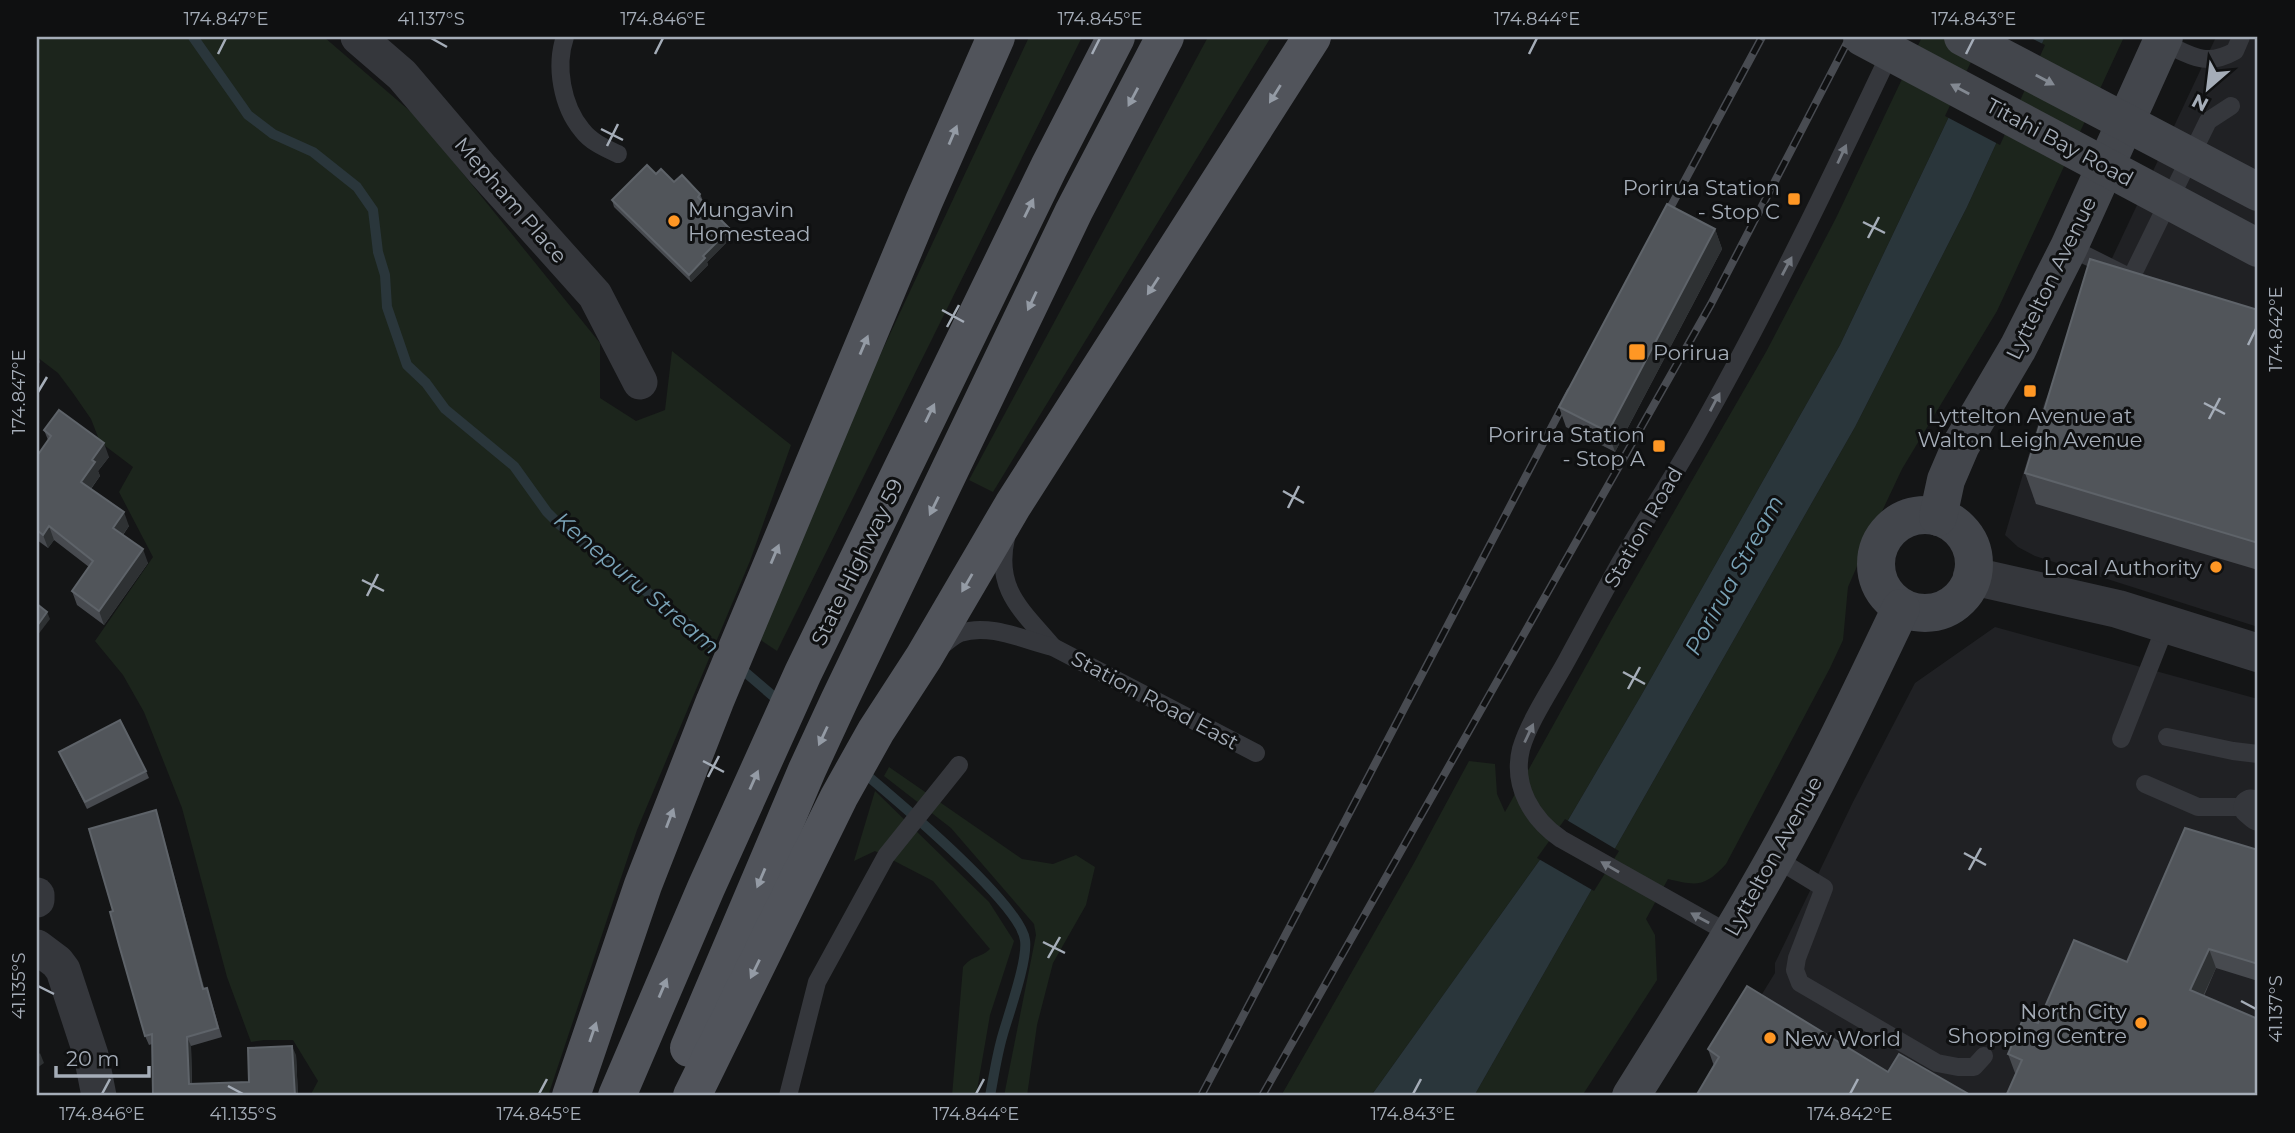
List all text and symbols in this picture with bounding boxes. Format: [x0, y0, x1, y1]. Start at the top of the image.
text: 174.847°E [184, 8, 268, 30]
text: 41.137°S [397, 8, 465, 30]
text: 174.846°E [620, 8, 706, 30]
text: 174.845°E [1057, 8, 1143, 30]
text: 174.844°E [1494, 8, 1580, 30]
text: 174.843°E [1932, 8, 2016, 30]
north arrow [2172, 52, 2242, 122]
one-way arrow [2035, 74, 2055, 86]
one-way arrow [1950, 83, 1970, 95]
one-way arrow [1269, 85, 1282, 104]
one-way arrow [1128, 87, 1139, 107]
text: N [2188, 89, 2212, 116]
street label: Titahi Bay Road [1982, 93, 2138, 191]
one-way arrow [947, 125, 959, 145]
street label: Mepham Place [449, 132, 573, 268]
one-way arrow [1837, 144, 1848, 164]
place label: Porirua Station - Stop C [1623, 175, 1780, 224]
marker: Porirua Station - Stop C [1786, 191, 1802, 207]
street label: Lyttelton Avenue [2001, 192, 2101, 364]
place label: Mungavin Homestead [688, 197, 811, 246]
one-way arrow [1024, 198, 1035, 218]
marker: Mungavin Homestead [666, 213, 682, 229]
one-way arrow [1782, 256, 1793, 276]
one-way arrow [1146, 277, 1159, 296]
text: 174.842°E [2265, 286, 2287, 372]
one-way arrow [1026, 291, 1037, 311]
one-way arrow [858, 334, 869, 355]
place label: Porirua [1653, 340, 1730, 365]
marker: Porirua [1627, 342, 1647, 362]
text: 174.847°E [8, 350, 30, 434]
marker: Lyttelton Avenue at Walton Leigh Avenue [2022, 383, 2038, 399]
one-way arrow [1709, 392, 1721, 412]
one-way arrow [924, 403, 935, 423]
place label: Lyttelton Avenue at Walton Leigh Avenue [1918, 403, 2142, 452]
place label: Porirua Station - Stop A [1488, 422, 1646, 471]
marker: Porirua Station - Stop A [1651, 438, 1667, 454]
street label: Station Road [1598, 462, 1688, 592]
street label: State Highway 59 [806, 475, 908, 649]
water label: Porirua Stream [1678, 490, 1790, 660]
one-way arrow [928, 496, 939, 516]
water label: Kenepuru Stream [549, 506, 725, 660]
one-way arrow [769, 544, 781, 564]
place label: Local Authority [2044, 555, 2203, 580]
marker: Local Authority [2208, 559, 2224, 575]
one-way arrow [962, 573, 974, 593]
street label: Station Road East [1067, 645, 1243, 755]
one-way arrow [1524, 722, 1535, 743]
one-way arrow [817, 726, 829, 746]
one-way arrow [748, 770, 760, 790]
street label: Lyttelton Avenue [1719, 772, 1827, 940]
one-way arrow [664, 807, 675, 828]
one-way arrow [1601, 861, 1620, 873]
one-way arrow [755, 868, 766, 889]
one-way arrow [1690, 912, 1710, 924]
text: 41.135°S [8, 953, 30, 1019]
one-way arrow [749, 959, 760, 979]
text: 41.137°S [2265, 975, 2287, 1043]
one-way arrow [658, 978, 669, 999]
place label: North City Shopping Centre [1948, 999, 2128, 1048]
marker: North City Shopping Centre [2133, 1015, 2149, 1031]
one-way arrow [588, 1021, 599, 1042]
place label: New World [1784, 1026, 1901, 1051]
marker: New World [1762, 1030, 1778, 1046]
scale bar [56, 1035, 149, 1079]
text: 20 m [66, 1046, 120, 1071]
text: 174.846°E [59, 1103, 145, 1125]
text: 41.135°S [210, 1103, 276, 1125]
text: 174.845°E [496, 1103, 582, 1125]
text: 174.844°E [933, 1103, 1019, 1125]
text: 174.843°E [1371, 1103, 1455, 1125]
text: 174.842°E [1807, 1103, 1893, 1125]

